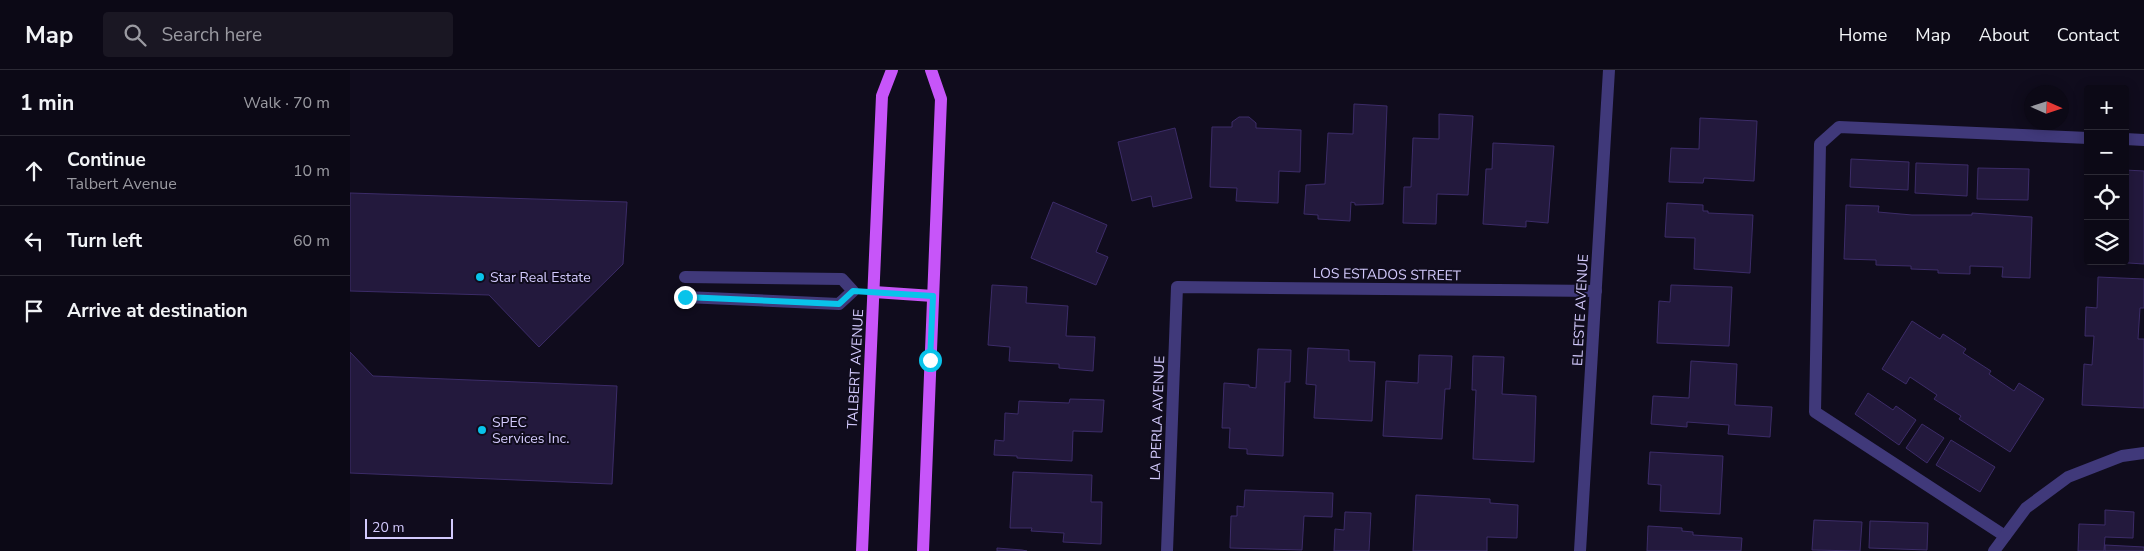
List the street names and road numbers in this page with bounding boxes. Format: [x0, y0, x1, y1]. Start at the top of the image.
street label: EL ESTE AVENUE [1568, 254, 1593, 366]
street label: LOS ESTADOS STREET [1313, 264, 1462, 285]
street label: TALBERT AVENUE [843, 309, 868, 429]
street label: LA PERLA AVENUE [1146, 355, 1169, 481]

